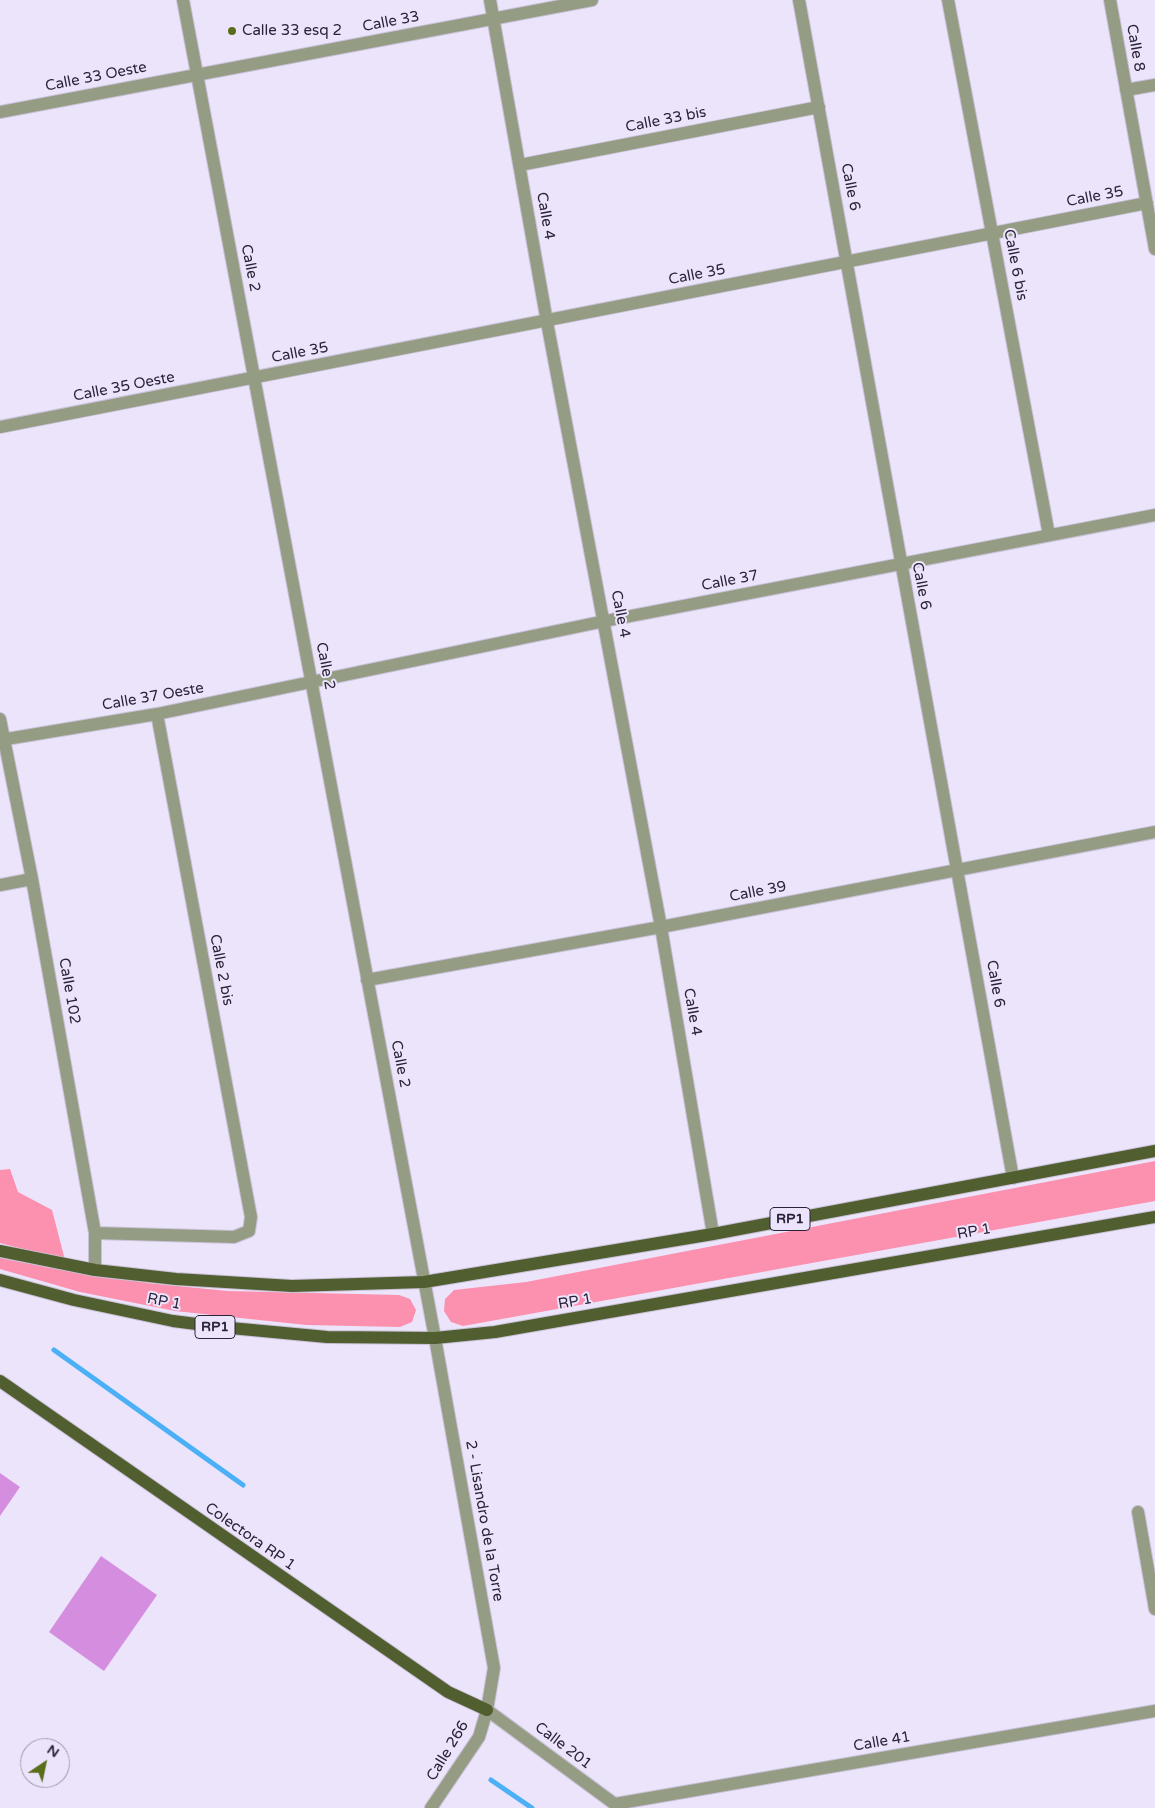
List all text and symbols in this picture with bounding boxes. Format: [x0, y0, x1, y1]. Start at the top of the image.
street label: Calle 33 [361, 8, 421, 36]
place label: Calle 33 esq 2 [242, 22, 342, 40]
street label: Calle 8 [1122, 23, 1148, 73]
marker: Calle 33 esq 2 [226, 25, 238, 37]
street label: Calle 33 Oeste [44, 58, 148, 96]
street label: Calle 33 bis [624, 103, 708, 137]
street label: Calle 6 [837, 162, 863, 212]
street label: Calle 35 [1065, 183, 1125, 211]
street label: Calle 4 [532, 191, 558, 241]
street label: Calle 6 bis [999, 228, 1031, 302]
street label: Calle 2 [237, 243, 263, 293]
street label: Calle 35 [667, 261, 727, 289]
street label: Calle 35 [270, 339, 330, 367]
street label: Calle 35 Oeste [72, 368, 176, 406]
street label: Calle 6 [908, 561, 934, 611]
street label: Calle 37 [700, 567, 760, 595]
street label: Calle 4 [607, 589, 633, 639]
street label: Calle 2 [312, 641, 338, 691]
street label: Calle 37 Oeste [101, 679, 205, 715]
street label: Calle 39 [728, 878, 788, 906]
street label: Calle 2 bis [205, 933, 237, 1007]
street label: Calle 102 [54, 956, 84, 1026]
street label: Calle 6 [982, 959, 1008, 1009]
street label: Calle 4 [679, 987, 705, 1037]
street label: Calle 2 [387, 1039, 413, 1089]
road number: RP1 [770, 1208, 810, 1230]
street label: RP 1 [956, 1220, 992, 1244]
street label: RP 1 [146, 1290, 182, 1314]
street label: RP 1 [557, 1290, 593, 1314]
road number: RP1 [195, 1315, 235, 1338]
street label: 2 - Lisandro de la Torre [461, 1439, 507, 1603]
street label: Colectora RP 1 [201, 1499, 299, 1575]
street label: Calle 266 [423, 1718, 473, 1784]
street label: Calle 201 [531, 1719, 595, 1773]
street label: Calle 41 [852, 1728, 912, 1756]
north arrow [20, 1738, 70, 1788]
text: N [44, 1741, 63, 1761]

